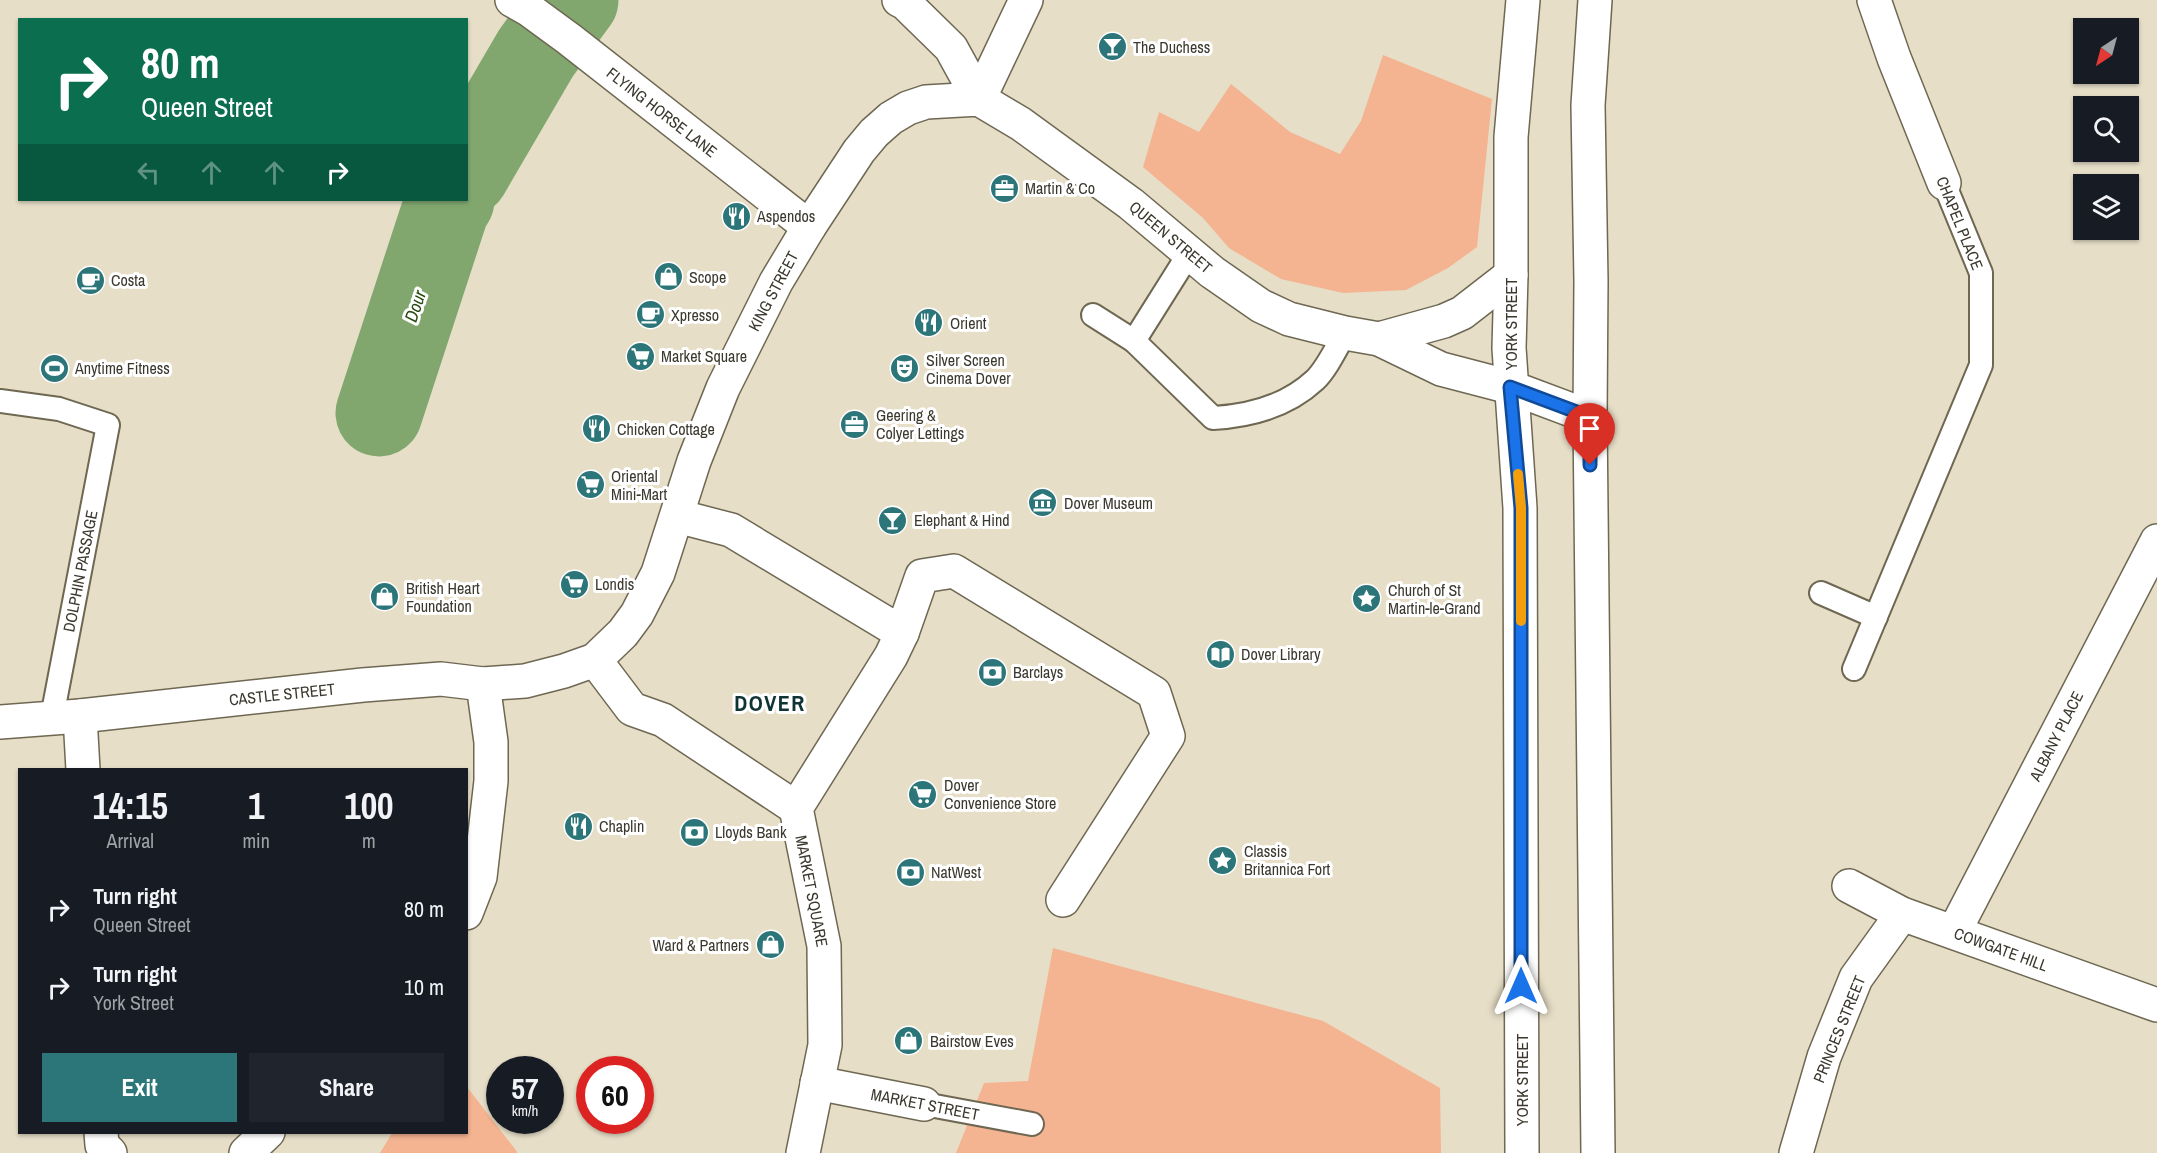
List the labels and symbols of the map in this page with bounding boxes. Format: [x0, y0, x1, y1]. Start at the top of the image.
north arrow [2073, 18, 2139, 84]
bar icon: The Duchess [1096, 31, 1128, 63]
place label: The Duchess [1133, 36, 1210, 58]
street label: FLYING HORSE LANE [602, 62, 722, 162]
office icon: Martin & Co [988, 172, 1020, 204]
street label: CHAPEL PLACE [1931, 173, 1989, 273]
place label: Martin & Co [1025, 177, 1095, 199]
street label: QUEEN STREET [1125, 196, 1217, 278]
restaurant icon: Aspendos [720, 200, 752, 232]
place label: Aspendos [756, 205, 815, 227]
street label: KING STREET [743, 247, 803, 335]
shop icon: Scope [652, 261, 684, 293]
cafe icon: Costa [74, 264, 106, 296]
place label: Scope [689, 266, 726, 288]
place label: Costa [111, 269, 146, 291]
street label: YORK STREET [1500, 278, 1522, 370]
water label: Dour [398, 286, 432, 325]
cafe icon: Xpresso [634, 299, 666, 331]
place label: Xpresso [671, 304, 719, 326]
restaurant icon: Orient [913, 307, 945, 339]
place label: Orient [950, 312, 987, 334]
supermarket icon: Market Square [624, 340, 656, 372]
place label: Market Square [661, 345, 747, 367]
place label: Silver Screen Cinema Dover [926, 349, 1011, 389]
sports icon: Anytime Fitness [38, 352, 70, 384]
theatre icon: Silver Screen Cinema Dover [889, 353, 921, 385]
place label: Anytime Fitness [74, 357, 170, 379]
pin [1564, 403, 1615, 465]
place label: Geering & Colyer Lettings [876, 404, 964, 444]
office icon: Geering & Colyer Lettings [839, 408, 871, 440]
restaurant icon: Chicken Cottage [580, 413, 612, 445]
place label: Chicken Cottage [617, 418, 715, 440]
place label: Oriental Mini-Mart [611, 465, 667, 505]
supermarket icon: Oriental Mini-Mart [574, 469, 606, 501]
museum icon: Dover Museum [1027, 487, 1059, 519]
place label: Dover Museum [1064, 492, 1153, 514]
bar icon: Elephant & Hind [877, 504, 909, 536]
street label: DOLPHIN PASSAGE [57, 508, 103, 634]
place label: Elephant & Hind [914, 509, 1010, 531]
supermarket icon: Londis [558, 568, 590, 600]
place label: Londis [595, 573, 634, 595]
place label: British Heart Foundation [406, 577, 480, 617]
place label: Church of St Martin-le-Grand [1388, 579, 1481, 619]
shop icon: British Heart Foundation [369, 581, 401, 613]
place icon: Church of St Martin-le-Grand [1351, 583, 1383, 615]
library icon: Dover Library [1204, 638, 1236, 670]
place label: Dover Library [1241, 643, 1321, 665]
bank icon: Barclays [976, 656, 1008, 688]
place label: Barclays [1013, 661, 1063, 683]
street label: CASTLE STREET [228, 677, 336, 711]
street label: ALBANY PLACE [2023, 687, 2088, 786]
district label: DOVER [734, 688, 806, 718]
place label: Dover Convenience Store [944, 774, 1056, 814]
supermarket icon: Dover Convenience Store [907, 778, 939, 810]
restaurant icon: Chaplin [562, 810, 594, 842]
place label: Chaplin [599, 815, 644, 837]
bank icon: Lloyds Bank [678, 816, 710, 848]
place label: Lloyds Bank [715, 821, 787, 843]
street label: MARKET SQUARE [790, 833, 834, 949]
place label: Classis Britannica Fort [1244, 840, 1330, 880]
place icon: Classis Britannica Fort [1207, 844, 1239, 876]
bank icon: NatWest [894, 856, 926, 888]
place label: NatWest [931, 861, 981, 883]
street label: COWGATE HILL [1951, 922, 2052, 976]
shop icon: Ward & Partners [754, 929, 786, 961]
place label: Ward & Partners [653, 934, 749, 956]
position arrow [1489, 954, 1553, 1018]
street label: PRINCES STREET [1807, 972, 1871, 1086]
shop icon: Bairstow Eves [893, 1025, 925, 1057]
place label: Bairstow Eves [930, 1030, 1014, 1052]
street label: YORK STREET [1511, 1034, 1533, 1126]
speed limit sign: 60 [576, 1056, 654, 1134]
street label: MARKET STREET [869, 1083, 981, 1125]

